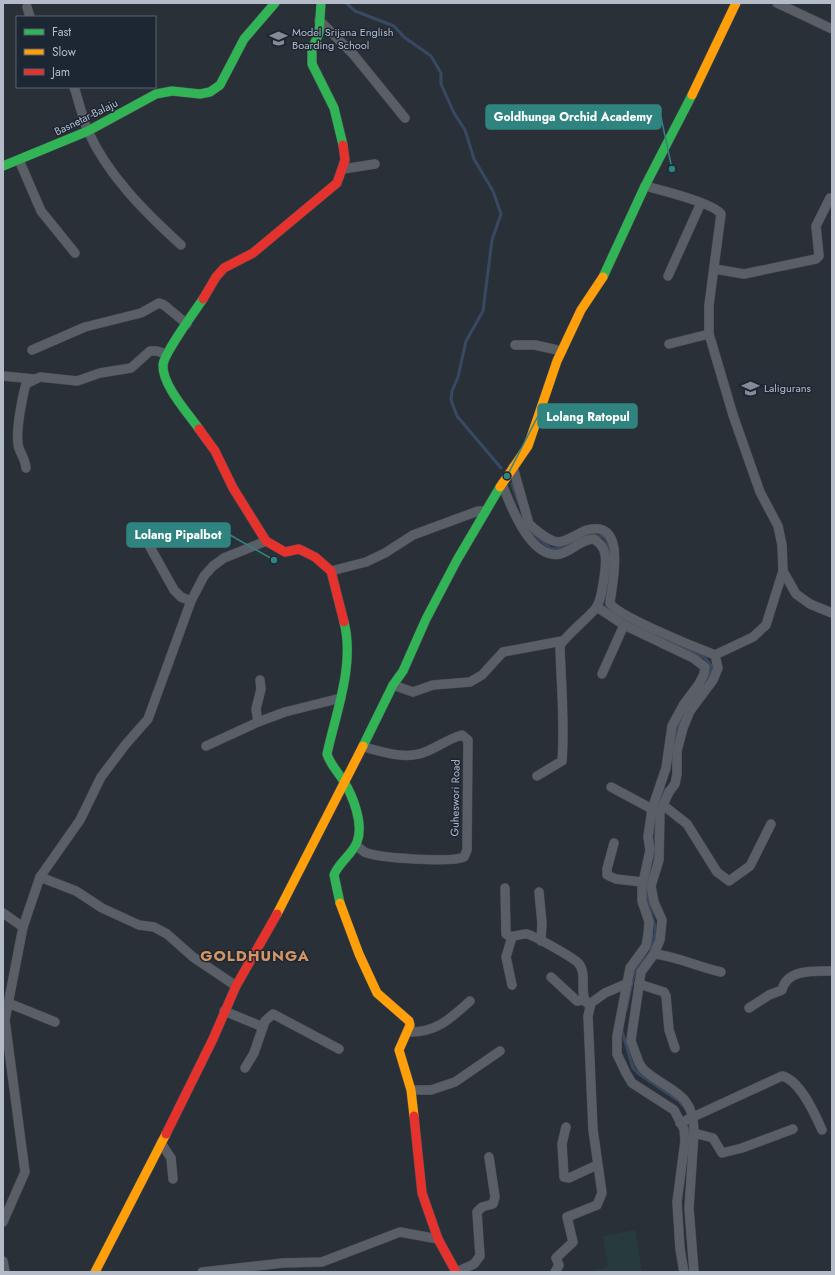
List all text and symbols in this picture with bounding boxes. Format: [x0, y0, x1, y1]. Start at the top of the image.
legend [16, 16, 156, 88]
text: Fast [52, 23, 71, 41]
place label: Model Srijana English Boarding School [292, 24, 393, 53]
school or university icon: Model Srijana English Boarding School [269, 28, 289, 48]
text: Slow [52, 43, 77, 61]
text: Jam [50, 63, 70, 81]
street label: Basnetar-Balaju [51, 95, 121, 139]
callout: Goldhunga Orchid Academy [486, 105, 661, 129]
text: Goldhunga Orchid Academy [494, 108, 653, 126]
school or university icon: Laligurans [741, 378, 761, 398]
place label: Laligurans [764, 380, 812, 396]
callout: Lolang Ratopul [538, 404, 637, 428]
text: Lolang Ratopul [546, 408, 630, 426]
callout: Lolang Pipalbot [127, 523, 230, 547]
text: Lolang Pipalbot [134, 526, 222, 544]
street label: Guheswori Road [446, 759, 464, 837]
district label: GOLDHUNGA [200, 945, 310, 967]

